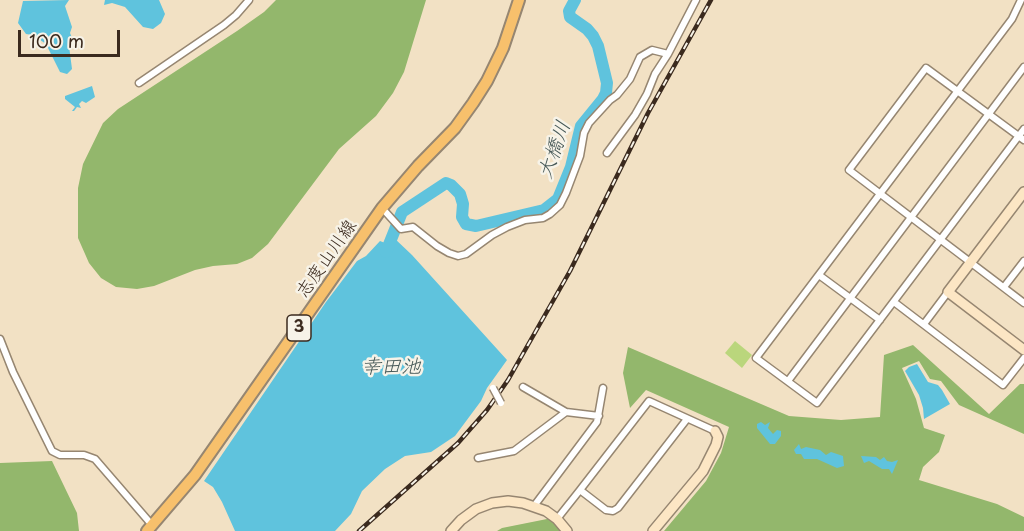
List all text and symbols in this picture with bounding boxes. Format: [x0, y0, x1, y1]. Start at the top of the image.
scale bar [21, 18, 123, 56]
text: 100 m [29, 27, 84, 54]
water label: 大橋川 [533, 118, 577, 182]
street label: 志度山川線 [292, 216, 362, 302]
road number: 3 [287, 315, 311, 341]
water label: 幸田池 [361, 355, 421, 379]

